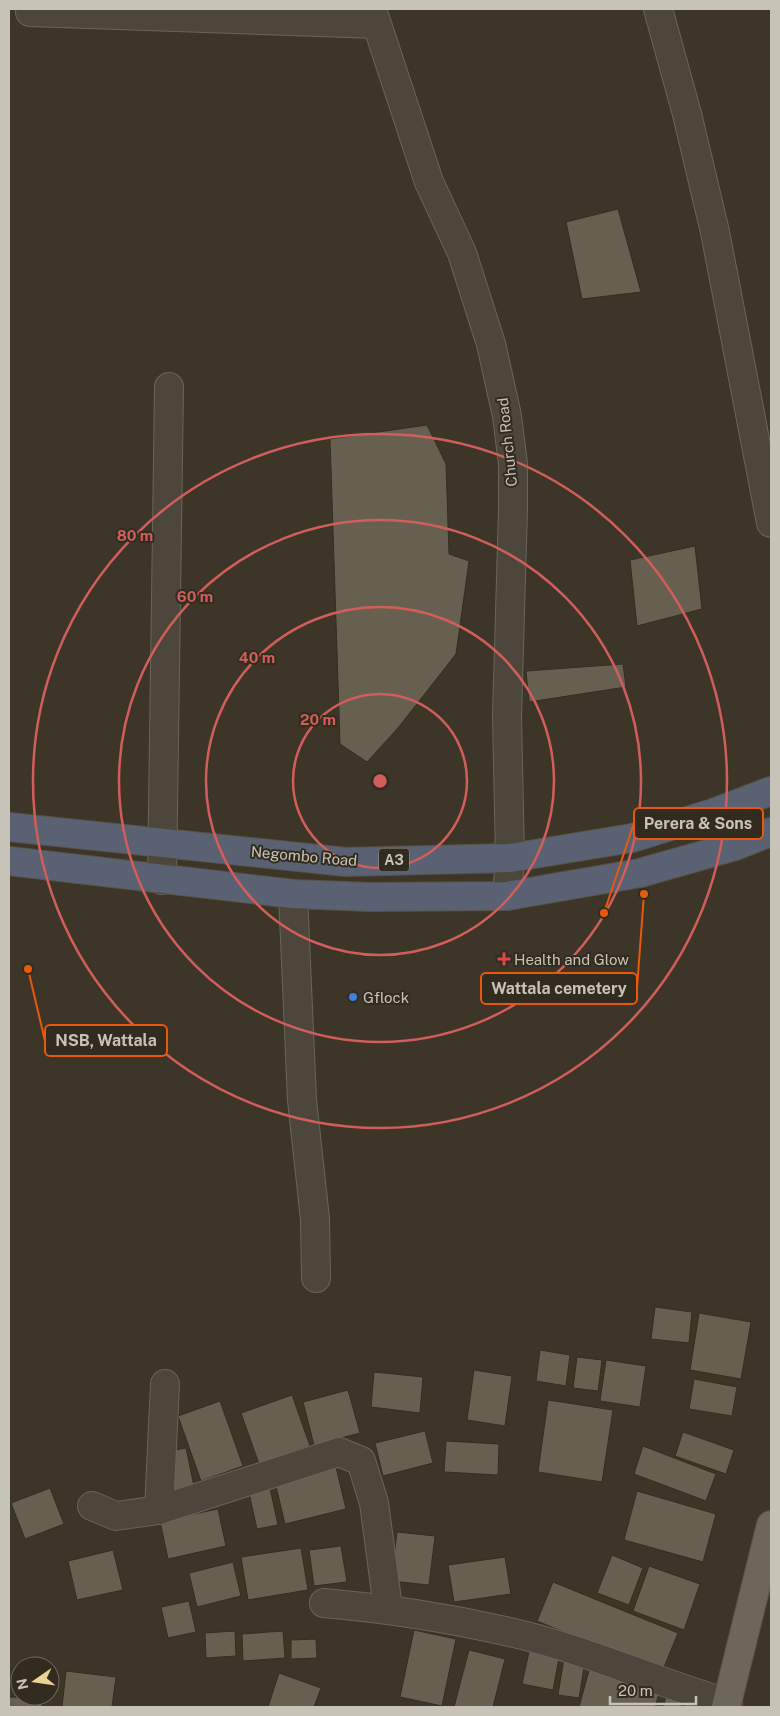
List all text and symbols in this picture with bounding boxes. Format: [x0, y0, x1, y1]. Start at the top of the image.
street label: Church Road [494, 397, 520, 487]
text: 80 m [117, 527, 153, 544]
text: 60 m [177, 588, 213, 605]
text: 40 m [239, 649, 275, 666]
text: 20 m [300, 711, 336, 728]
centre of rings [371, 772, 389, 790]
callout: Perera & Sons [634, 808, 763, 839]
text: Perera & Sons [644, 814, 752, 833]
street label: Negombo Road [250, 843, 358, 869]
road number: A3 [379, 848, 409, 872]
place label: Health and Glow [514, 951, 629, 968]
marker: Health and Glow [498, 953, 510, 965]
callout: Wattala cemetery [481, 973, 637, 1004]
text: Wattala cemetery [491, 979, 627, 998]
place label: Gflock [363, 989, 409, 1006]
marker: Gflock [347, 991, 359, 1003]
callout: NSB, Wattala [45, 1025, 167, 1056]
text: NSB, Wattala [55, 1031, 157, 1050]
north arrow [10, 1656, 60, 1706]
scale bar [610, 1674, 696, 1706]
text: N [13, 1677, 31, 1691]
text: 20 m [618, 1682, 653, 1699]

